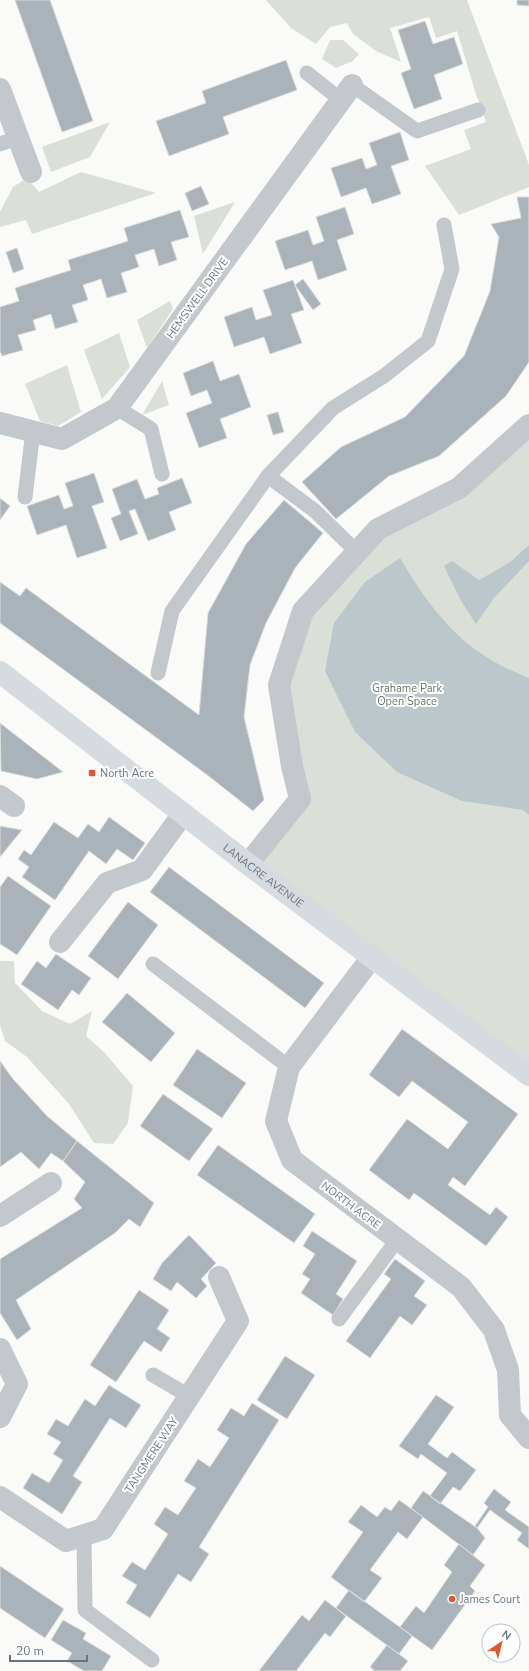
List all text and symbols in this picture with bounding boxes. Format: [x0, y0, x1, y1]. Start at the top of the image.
street label: HEMSWELL DRIVE [163, 255, 232, 342]
park label: Grahame Park Open Space [372, 681, 442, 709]
place label: North Acre [100, 766, 154, 781]
marker: North Acre [87, 768, 97, 778]
street label: LANACRE AVENUE [220, 840, 307, 911]
street label: NORTH ACRE [318, 1178, 383, 1233]
street label: TANGMERE WAY [121, 1414, 182, 1496]
place label: James Court [459, 1592, 520, 1607]
marker: James Court [447, 1594, 457, 1604]
north arrow [481, 1623, 521, 1663]
text: N [499, 1627, 514, 1644]
scale bar [10, 1637, 87, 1663]
text: 20 m [16, 1643, 44, 1659]

